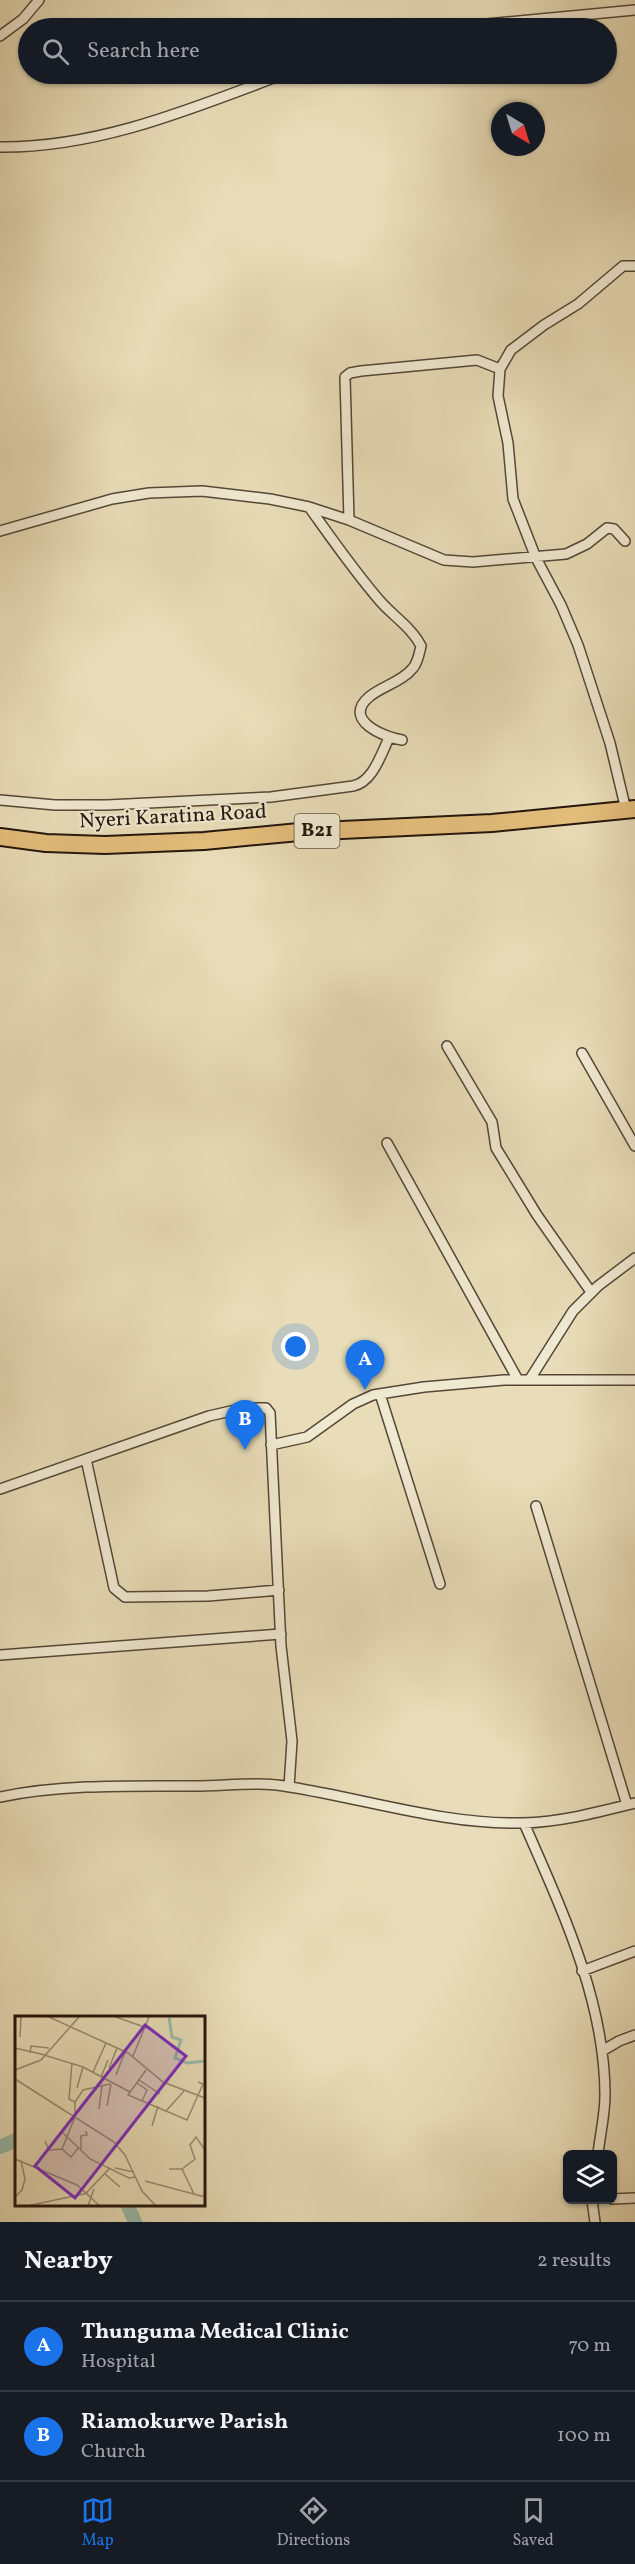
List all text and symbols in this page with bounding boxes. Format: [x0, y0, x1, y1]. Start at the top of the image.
search box [18, 18, 617, 84]
icon: search [39, 35, 72, 68]
text: Search here [87, 36, 200, 67]
north arrow [491, 102, 545, 156]
street label: Nyeri Karatina Road [78, 798, 268, 836]
road number: B21 [294, 814, 340, 848]
your location [281, 1332, 310, 1361]
pin: A [346, 1340, 385, 1390]
pin: B [226, 1400, 264, 1450]
inset map [15, 2016, 206, 2207]
map controls [563, 2150, 617, 2204]
button: layers [563, 2150, 617, 2204]
text: Nearby [24, 2243, 113, 2279]
text: 2 results [537, 2247, 611, 2275]
text: Thunguma Medical Clinic [81, 2317, 349, 2348]
text: A [36, 2332, 51, 2360]
text: 70 m [568, 2332, 611, 2360]
text: Hospital [81, 2348, 156, 2376]
text: Riamokurwe Parish [81, 2407, 288, 2438]
text: B [37, 2422, 50, 2450]
text: 100 m [557, 2422, 611, 2450]
text: Church [81, 2438, 146, 2466]
tab: Map [81, 2494, 114, 2552]
tab: Directions [277, 2494, 350, 2552]
tab: Saved [513, 2494, 554, 2552]

